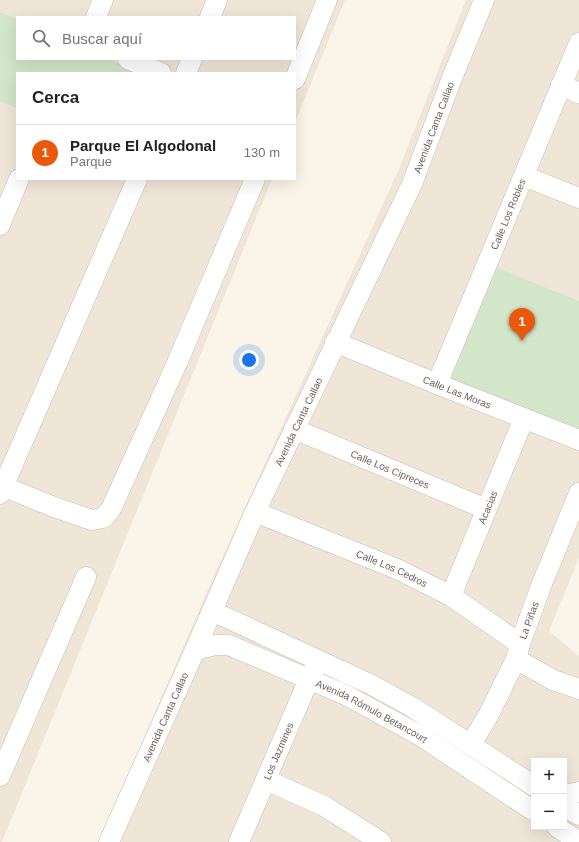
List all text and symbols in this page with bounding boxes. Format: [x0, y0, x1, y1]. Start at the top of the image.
search box [16, 16, 296, 60]
icon: search [30, 27, 52, 49]
text: Buscar aquí [62, 30, 142, 47]
street label: Avenida Canta Callao [411, 80, 456, 175]
text: Cerca [32, 88, 79, 107]
text: Parque El Algodonal [70, 137, 216, 154]
text: 1 [41, 145, 49, 160]
text: 130 m [244, 145, 280, 160]
text: Parque [70, 154, 112, 169]
street label: Calle Los Robles [488, 177, 527, 251]
pin: 1 [509, 308, 535, 341]
your location [239, 350, 259, 370]
street label: Calle Las Moras [422, 373, 493, 410]
street label: Avenida Canta Callao [272, 375, 324, 468]
street label: Calle Los Cipreces [349, 448, 431, 490]
street label: Acacias [476, 489, 499, 525]
street label: Calle Los Cedros [355, 548, 429, 589]
street label: La Piñas [517, 600, 540, 640]
street label: Avenida Canta Callao [140, 670, 190, 763]
street label: Avenida Rómulo Betancourt [314, 677, 430, 745]
street label: Los Jazmines [261, 721, 295, 781]
map controls [531, 758, 567, 830]
button: + [531, 758, 567, 794]
button: − [531, 794, 567, 830]

